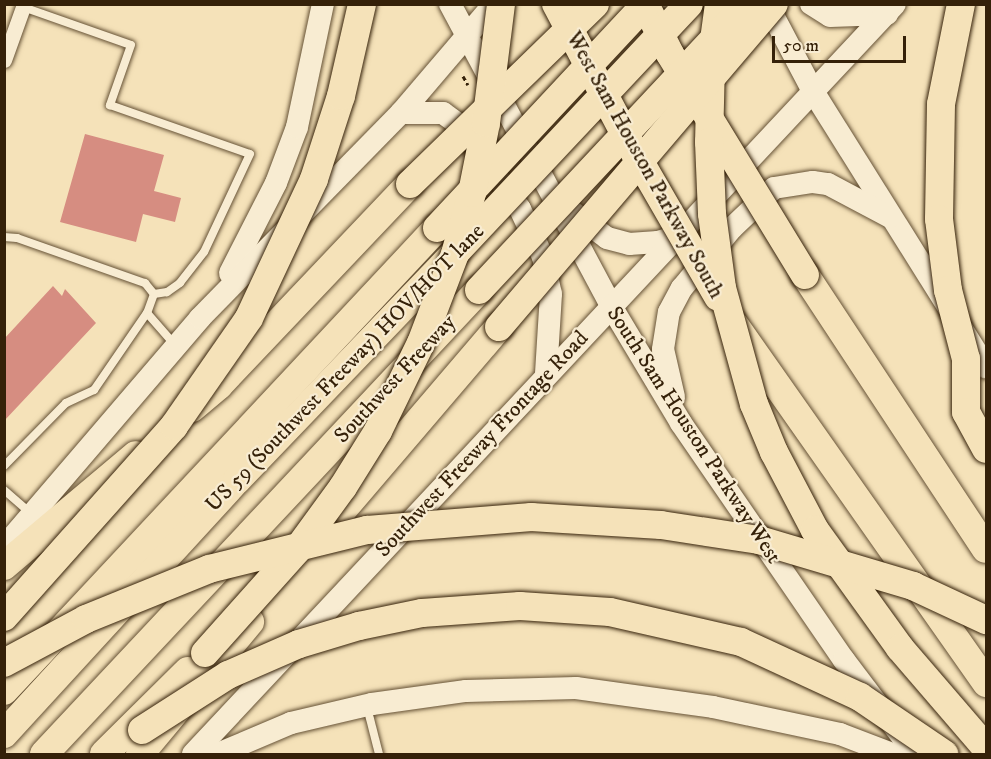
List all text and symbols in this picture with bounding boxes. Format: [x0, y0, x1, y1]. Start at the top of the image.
scale bar [775, 24, 908, 62]
street label: West Sam Houston Parkway South [560, 27, 730, 303]
text: 50 m [783, 35, 819, 57]
street label: US 59 (Southwest Freeway) HOV/HOT lane [200, 218, 490, 518]
street label: South Sam Houston Parkway West [601, 302, 787, 568]
street label: Southwest Freeway [329, 309, 461, 449]
street label: Southwest Freeway Frontage Road [370, 325, 594, 563]

